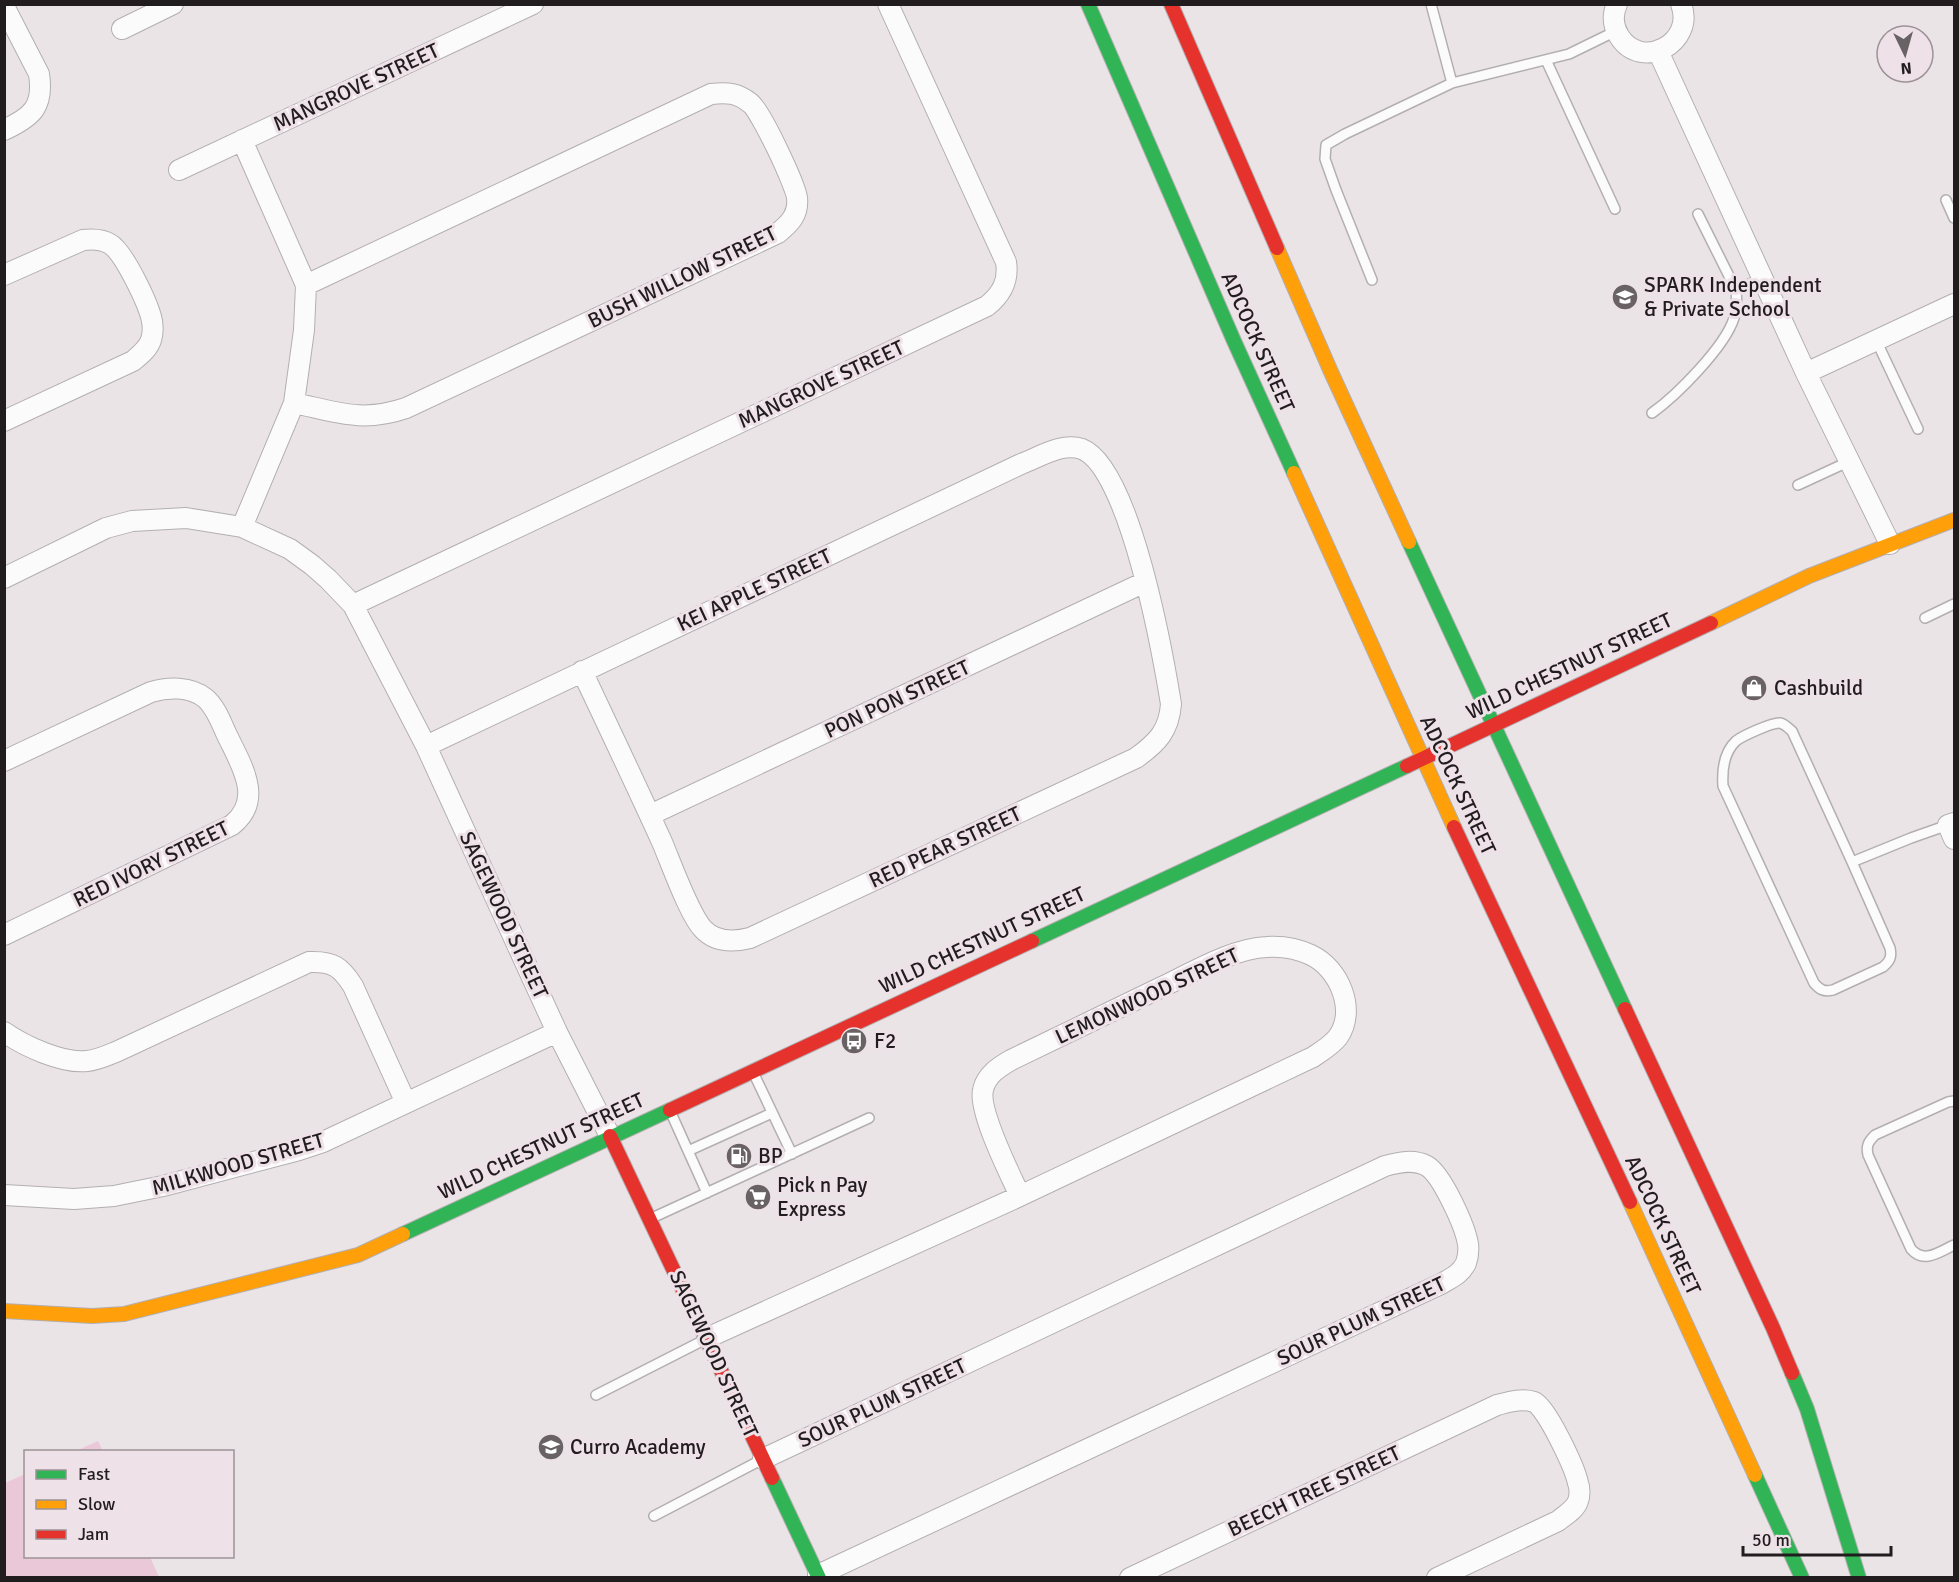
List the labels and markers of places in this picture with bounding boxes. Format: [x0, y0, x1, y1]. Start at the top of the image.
place label: SPARK Independent & Private School [1644, 272, 1822, 322]
school or university icon: SPARK Independent & Private School [1610, 282, 1640, 312]
shop icon: Cashbuild [1739, 673, 1769, 703]
place label: Cashbuild [1774, 675, 1863, 701]
bus stop icon: F2 [839, 1026, 869, 1056]
place label: F2 [874, 1028, 896, 1054]
fuel station icon: BP [724, 1141, 754, 1171]
place label: BP [758, 1143, 783, 1169]
place label: Pick n Pay Express [777, 1172, 868, 1222]
supermarket icon: Pick n Pay Express [743, 1182, 773, 1212]
school or university icon: Curro Academy [536, 1432, 566, 1462]
place label: Curro Academy [570, 1434, 706, 1460]

